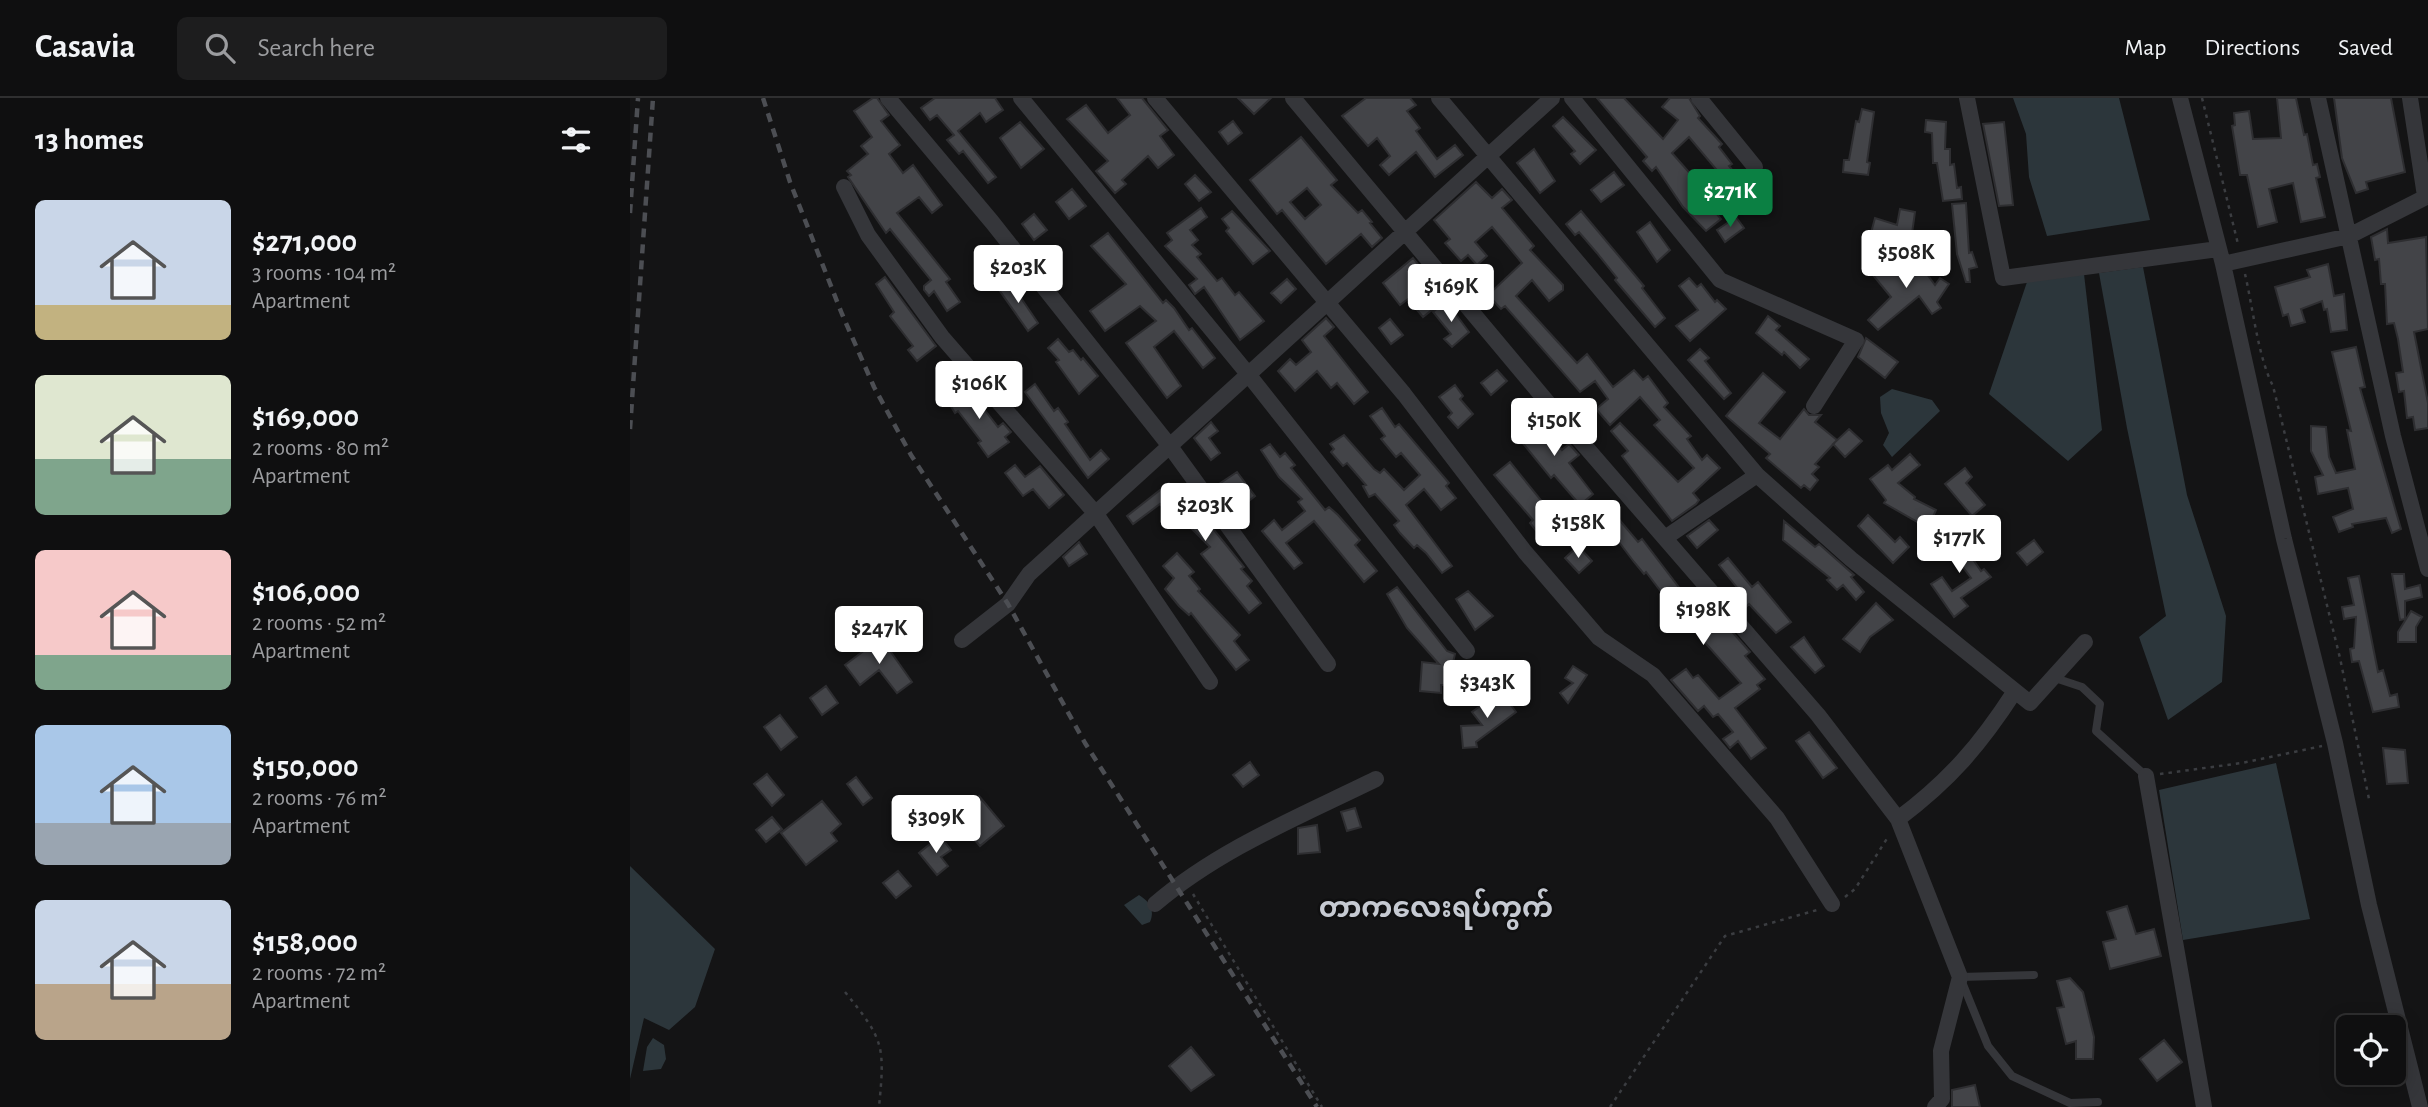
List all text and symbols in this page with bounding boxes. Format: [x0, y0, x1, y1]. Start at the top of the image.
search box [177, 17, 667, 80]
icon: search [201, 29, 239, 67]
text: Casavia [35, 31, 135, 64]
text: Search here [257, 35, 375, 61]
text: Map [2124, 36, 2166, 60]
text: Directions [2204, 36, 2300, 60]
text: Saved [2338, 36, 2393, 60]
icon: filters [557, 121, 595, 159]
text: 13 homes [35, 125, 144, 155]
pin: $271K [1681, 170, 1779, 229]
text: $271K [1704, 180, 1756, 203]
text: $271,000 [252, 227, 357, 257]
icon: home [91, 228, 175, 312]
pin: $508K [1857, 230, 1955, 290]
text: $508K [1877, 241, 1935, 264]
pin: $203K [969, 246, 1067, 305]
text: $203K [990, 256, 1046, 279]
text: 3 rooms · 104 m² [252, 262, 396, 285]
pin: $169K [1402, 264, 1500, 324]
text: $169K [1424, 275, 1478, 298]
text: Apartment [252, 290, 350, 313]
pin: $106K [930, 362, 1028, 421]
text: $106K [951, 372, 1007, 395]
pin: $150K [1505, 398, 1603, 458]
text: $169,000 [252, 402, 359, 432]
icon: home [91, 403, 175, 487]
text: $150K [1527, 409, 1581, 432]
text: 2 rooms · 80 m² [252, 437, 389, 460]
text: Apartment [252, 465, 350, 488]
pin: $203K [1156, 484, 1254, 543]
text: $203K [1177, 494, 1233, 517]
pin: $158K [1529, 500, 1627, 560]
text: $158K [1551, 511, 1605, 534]
pin: $177K [1910, 516, 2008, 575]
text: $177K [1933, 526, 1985, 549]
text: $106,000 [252, 577, 360, 607]
icon: home [91, 578, 175, 662]
pin: $198K [1654, 588, 1752, 647]
text: $198K [1676, 598, 1730, 621]
pin: $247K [830, 606, 928, 666]
text: 2 rooms · 52 m² [252, 612, 386, 635]
text: $247K [851, 617, 907, 640]
text: Apartment [252, 640, 350, 663]
pin: $343K [1438, 660, 1536, 720]
text: $343K [1459, 671, 1515, 694]
text: $150,000 [252, 752, 359, 782]
icon: home [91, 753, 175, 837]
text: 2 rooms · 76 m² [252, 787, 386, 810]
pin: $309K [887, 796, 985, 855]
text: $309K [908, 806, 964, 829]
text: Apartment [252, 815, 350, 838]
district label: တာကလေးရပ်ကွက် [1319, 888, 1553, 930]
text: $158,000 [252, 927, 358, 957]
icon: home [91, 928, 175, 1012]
text: 2 rooms · 72 m² [252, 962, 386, 985]
text: Apartment [252, 990, 350, 1013]
map controls [2336, 1015, 2406, 1085]
button: locate [2336, 1015, 2406, 1085]

